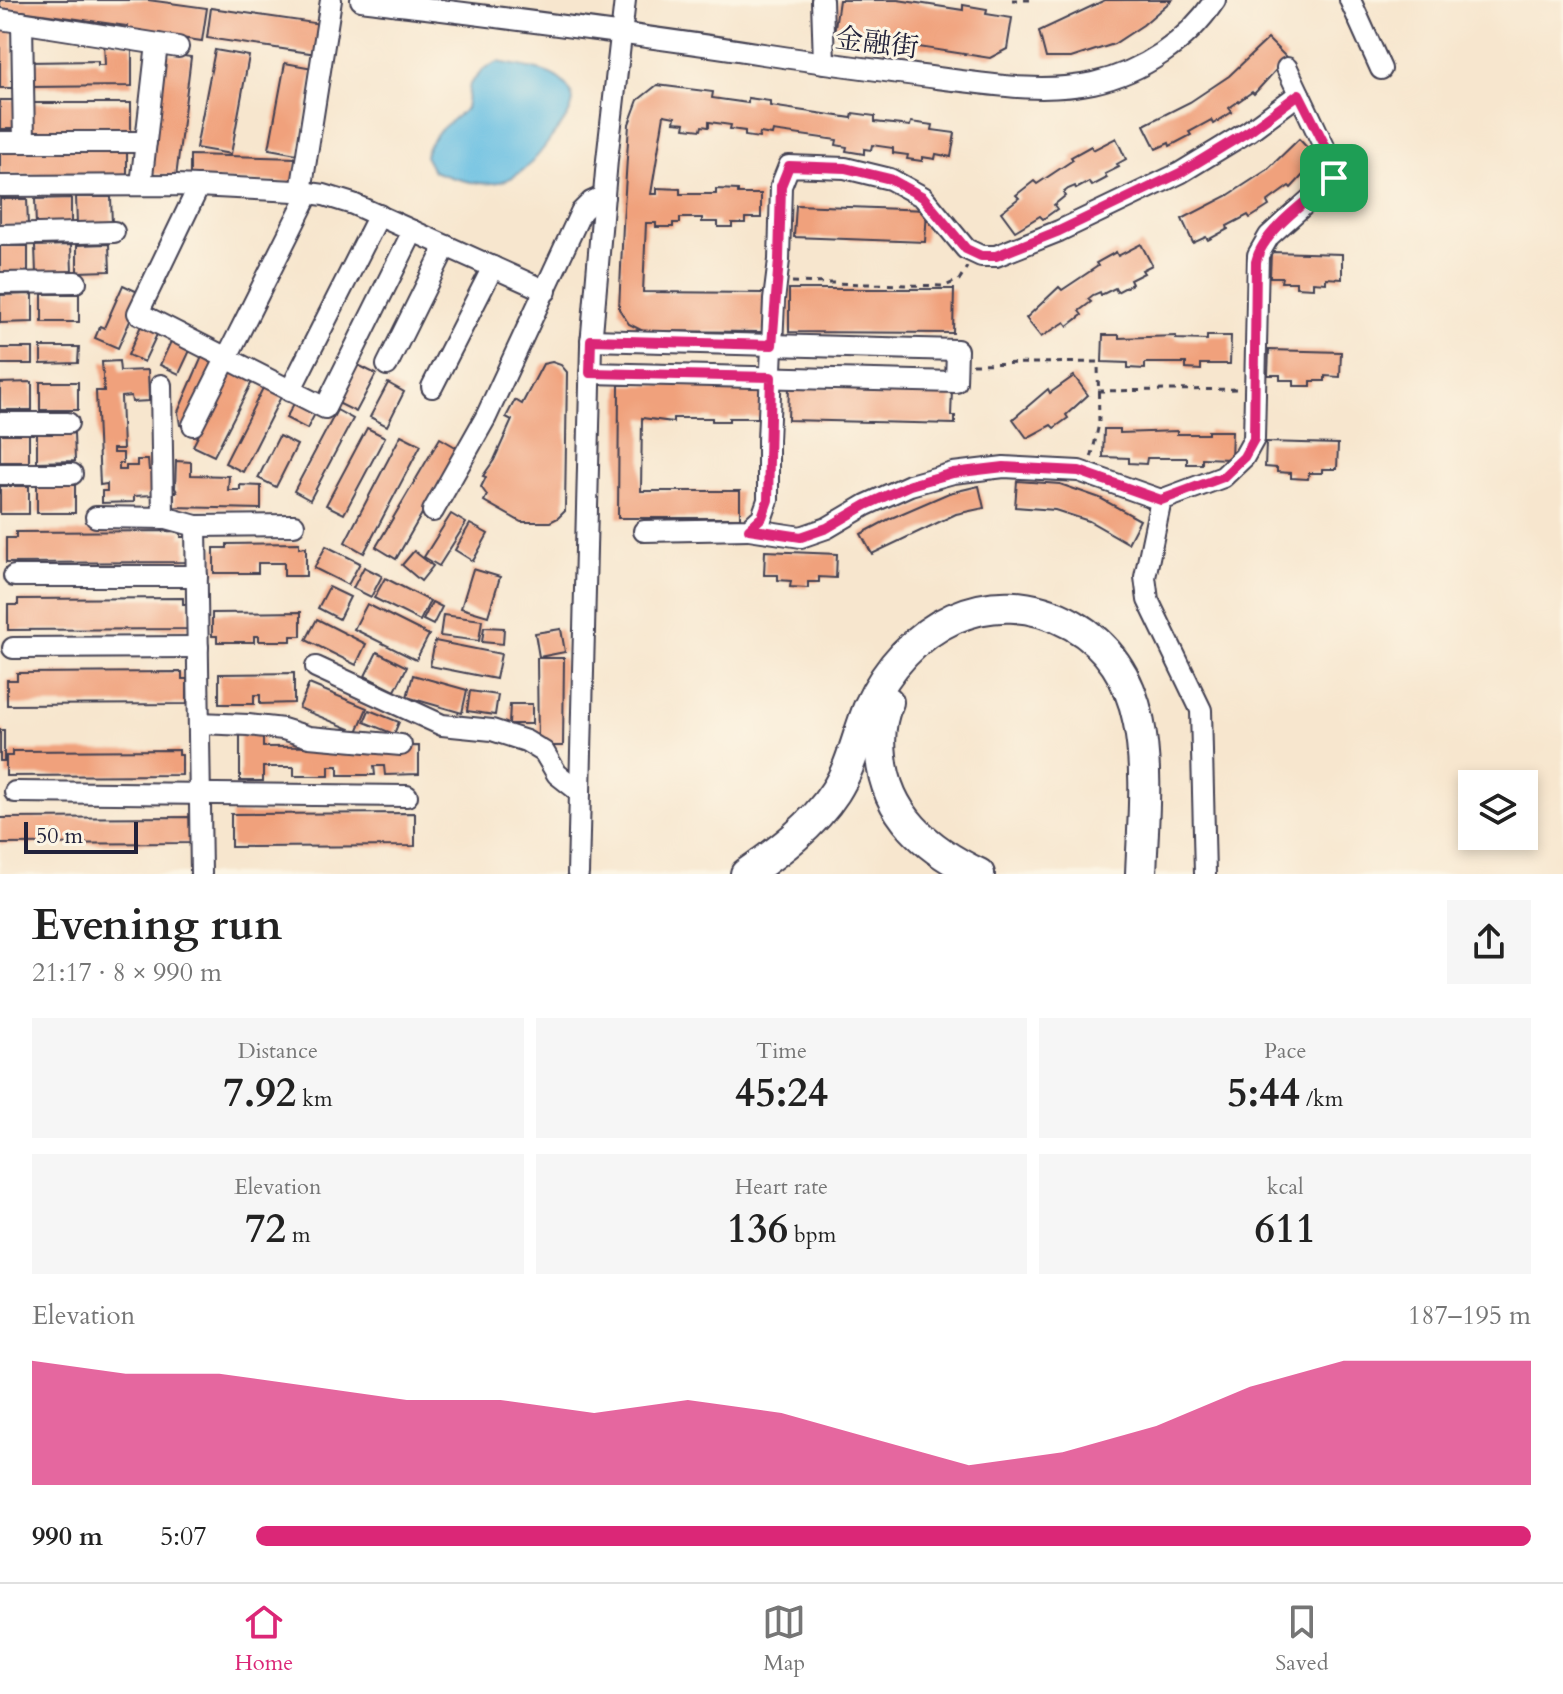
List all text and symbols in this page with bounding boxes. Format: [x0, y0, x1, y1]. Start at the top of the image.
street label: 金融街 [833, 19, 921, 67]
pin [1300, 144, 1368, 212]
icon: arrive [1312, 156, 1356, 200]
map controls [1458, 770, 1538, 850]
button: layers [1458, 770, 1538, 850]
scale bar [24, 818, 138, 854]
text: 50 m [36, 821, 83, 851]
text: Evening run [32, 895, 282, 955]
button: share [1447, 900, 1531, 984]
text: 21:17 · 8 × 990 m [32, 955, 222, 990]
text: Distance [238, 1036, 318, 1066]
text: Time [756, 1036, 807, 1066]
text: Pace [1264, 1036, 1306, 1066]
text: 7.92 [223, 1066, 296, 1121]
text: 45:24 [735, 1066, 828, 1121]
text: 5:44 [1227, 1066, 1300, 1121]
text: km [296, 1084, 333, 1114]
text: /km [1300, 1084, 1343, 1114]
text: Elevation [234, 1172, 322, 1202]
text: Heart rate [735, 1172, 828, 1202]
text: kcal [1267, 1172, 1304, 1202]
text: 72 [245, 1202, 286, 1257]
text: 136 [727, 1202, 788, 1257]
text: 611 [1254, 1202, 1316, 1257]
text: m [286, 1220, 311, 1250]
text: bpm [788, 1220, 836, 1250]
text: Elevation [32, 1298, 135, 1333]
text: 187–195 m [1408, 1298, 1531, 1333]
text: 990 m [32, 1519, 103, 1554]
text: 5:07 [160, 1519, 207, 1554]
tab: Home [234, 1600, 293, 1678]
tab: Map [762, 1600, 806, 1678]
tab: Saved [1275, 1600, 1329, 1678]

